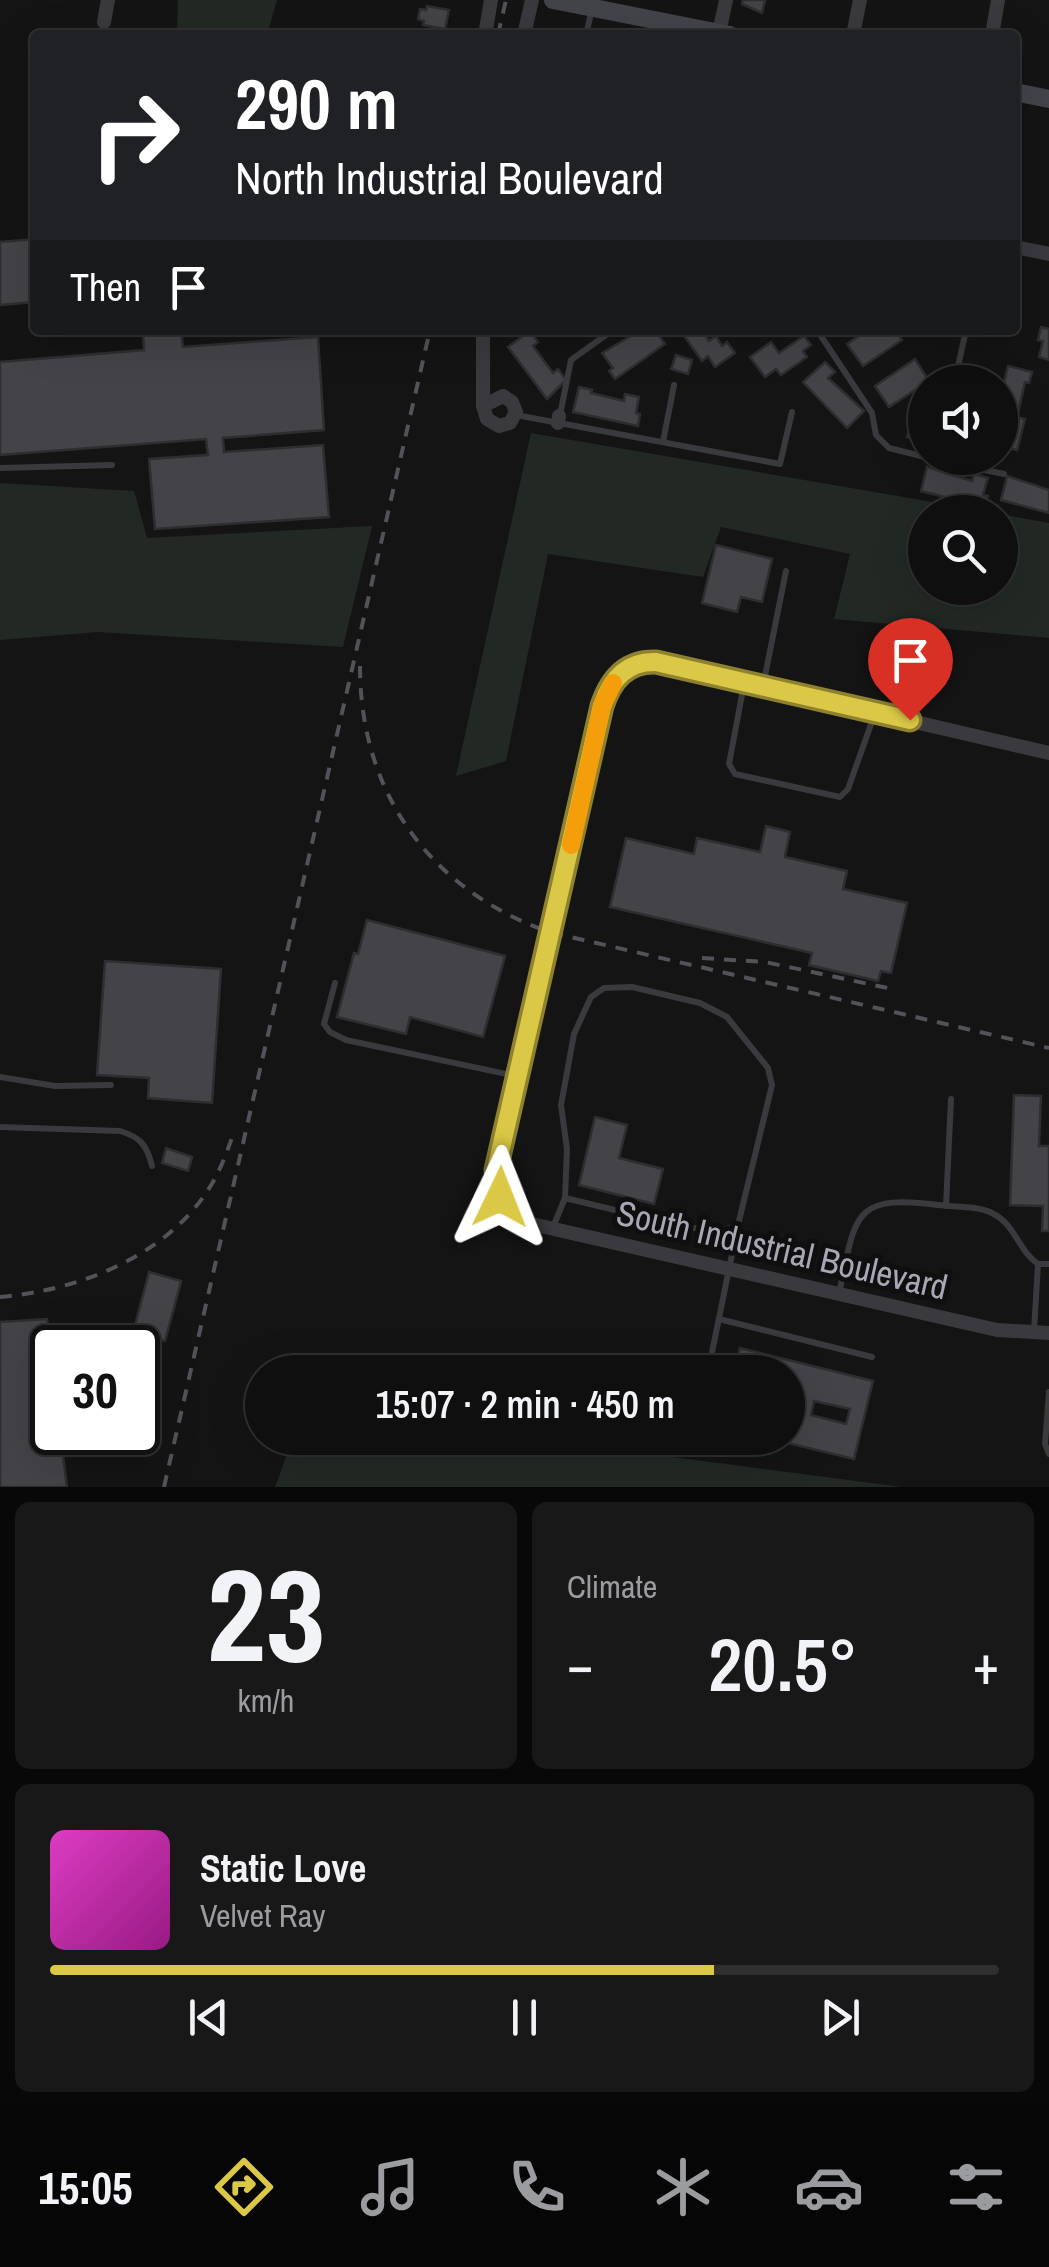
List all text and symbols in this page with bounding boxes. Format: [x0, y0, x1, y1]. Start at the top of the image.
text: 290 m [235, 57, 398, 151]
icon: right [70, 70, 200, 200]
text: North Industrial Boulevard [235, 147, 664, 208]
icon: arrive [161, 260, 216, 315]
text: Then [70, 262, 141, 313]
map controls [908, 365, 1018, 605]
button: sound [908, 365, 1018, 475]
button: search [908, 495, 1018, 605]
pin [868, 618, 953, 721]
icon: arrive [883, 633, 938, 688]
position arrow [448, 1145, 552, 1249]
street label: South Industrial Boulevard [612, 1189, 952, 1310]
speed limit sign: 30 [30, 1325, 160, 1455]
text: 15:07 · 2 min · 450 m [375, 1379, 675, 1430]
text: 23 [207, 1526, 325, 1702]
text: Climate [567, 1565, 657, 1608]
text: 20.5° [708, 1613, 858, 1714]
text: − [567, 1627, 593, 1701]
text: + [973, 1627, 999, 1701]
text: km/h [238, 1679, 294, 1722]
text: Static Love [200, 1843, 366, 1894]
text: Velvet Ray [200, 1894, 325, 1937]
icon: previous [181, 1990, 236, 2045]
icon: pause [497, 1990, 552, 2045]
icon: next [813, 1990, 868, 2045]
icon: directions [209, 2152, 279, 2222]
icon: music [355, 2152, 425, 2222]
icon: phone [502, 2152, 572, 2222]
icon: climate [648, 2152, 718, 2222]
icon: car [794, 2152, 864, 2222]
icon: filters [941, 2152, 1011, 2222]
text: 15:05 [38, 2157, 133, 2218]

